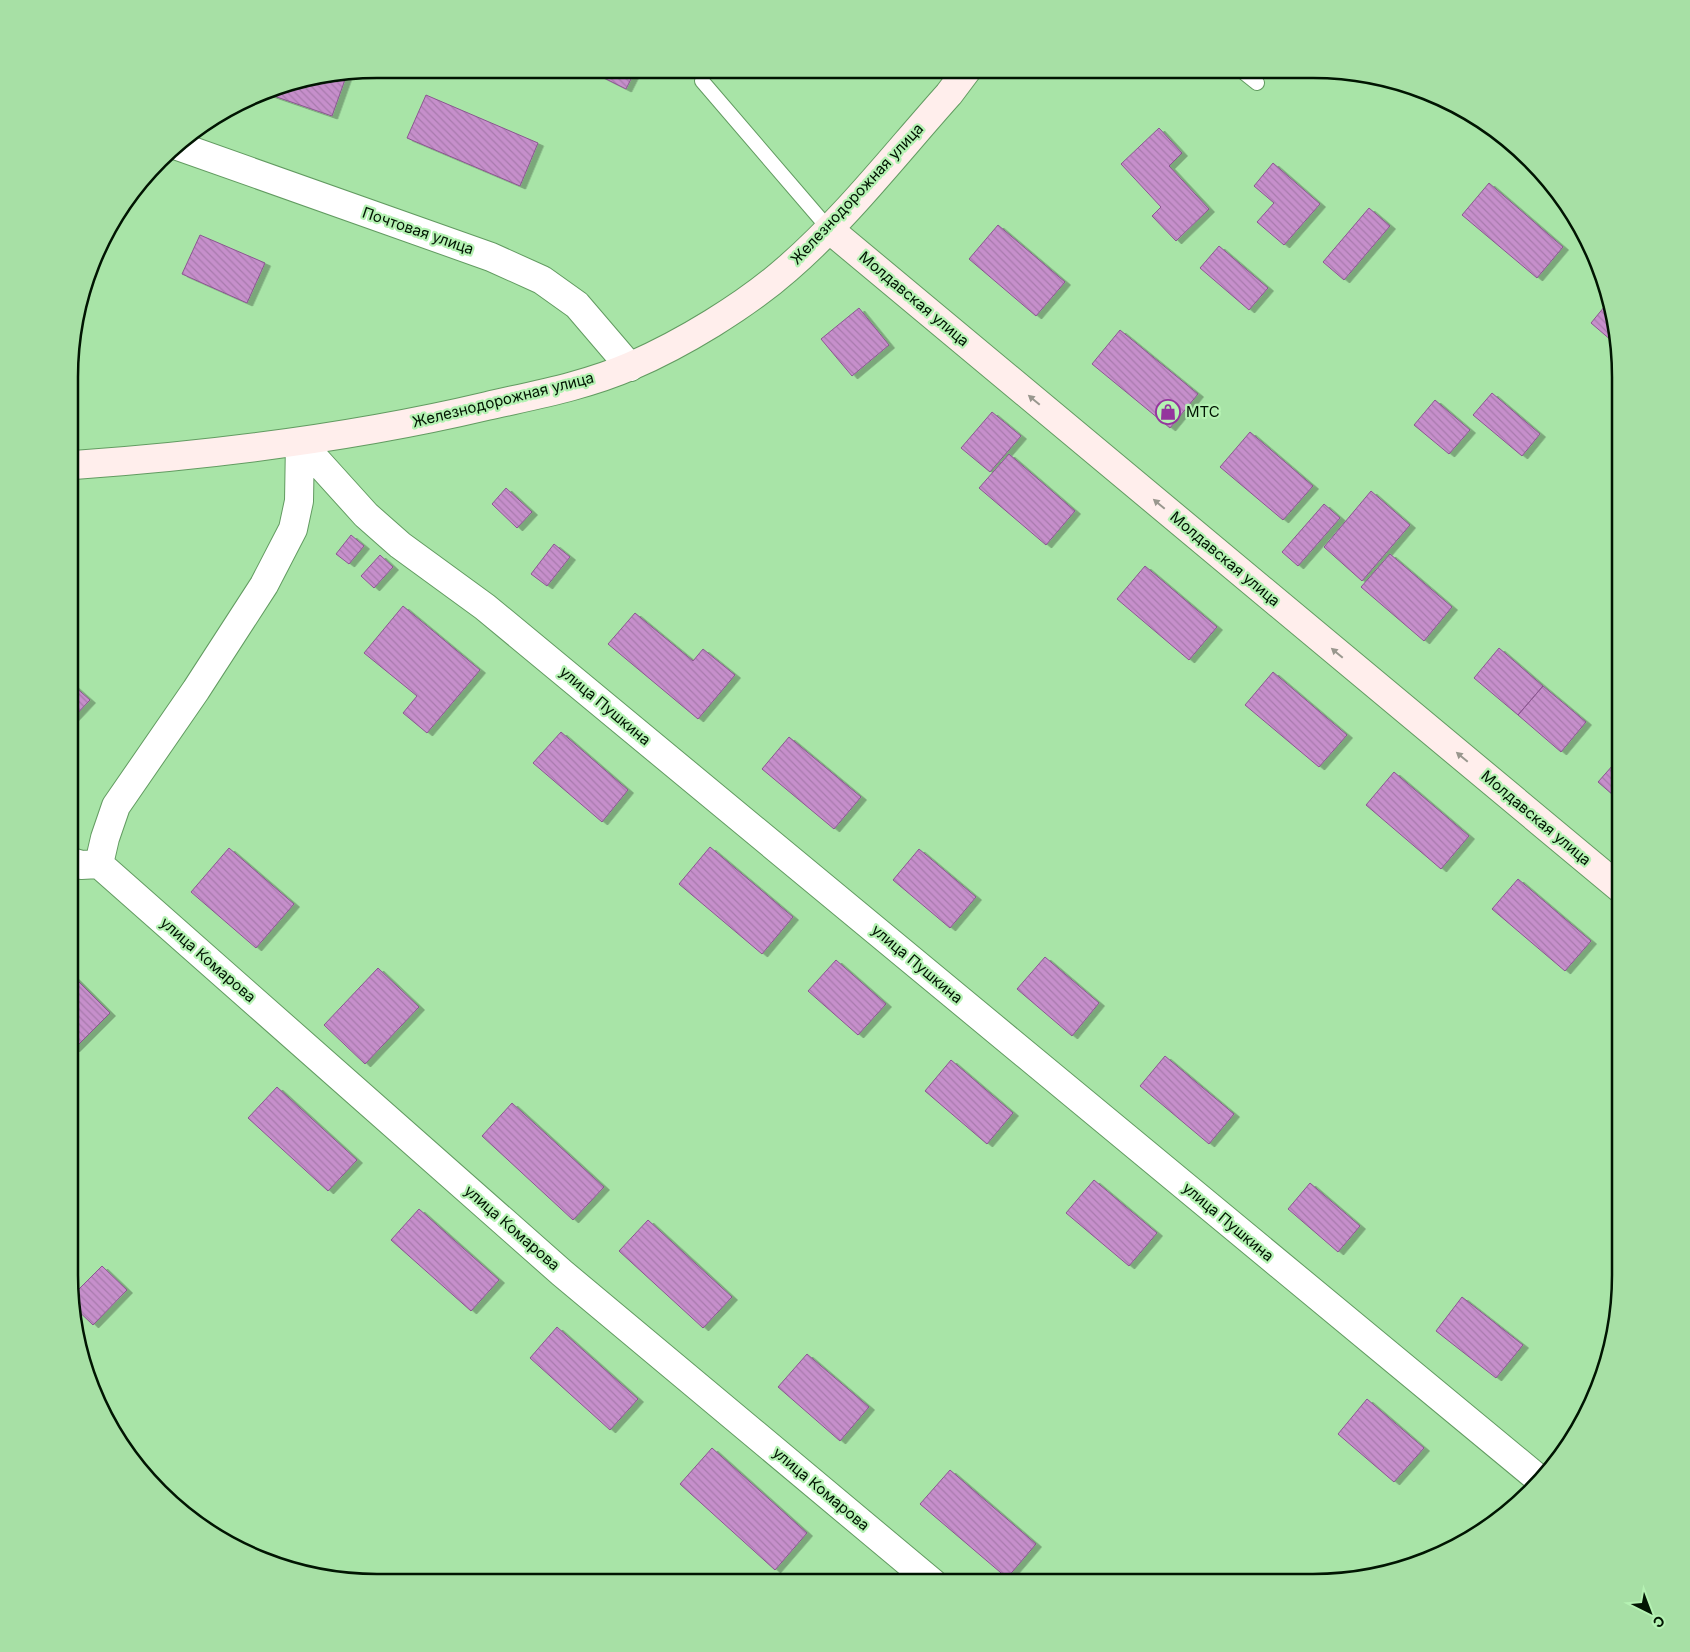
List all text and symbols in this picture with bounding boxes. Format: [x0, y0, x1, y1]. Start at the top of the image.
street label: Железнодорожная улица [786, 119, 927, 268]
street label: Почтовая улица [360, 203, 476, 259]
street label: Молдавская улица [855, 247, 973, 350]
street label: Железнодорожная улица [410, 368, 596, 431]
one-way arrow [1028, 394, 1041, 405]
shop icon: МТС [1155, 399, 1181, 425]
place label: МТС [1186, 402, 1220, 421]
one-way arrow [1152, 498, 1165, 509]
street label: Молдавская улица [1166, 507, 1284, 610]
one-way arrow [1331, 647, 1344, 658]
street label: улица Пушкина [556, 662, 655, 749]
one-way arrow [1456, 751, 1469, 762]
street label: Молдавская улица [1477, 766, 1595, 869]
street label: улица Комарова [157, 913, 260, 1006]
street label: улица Пушкина [868, 920, 967, 1007]
street label: улица Пушкина [1179, 1178, 1278, 1265]
street label: улица Комарова [461, 1181, 564, 1274]
street label: улица Комарова [769, 1443, 874, 1535]
north arrow [1625, 1587, 1675, 1637]
text: С [1649, 1612, 1669, 1632]

